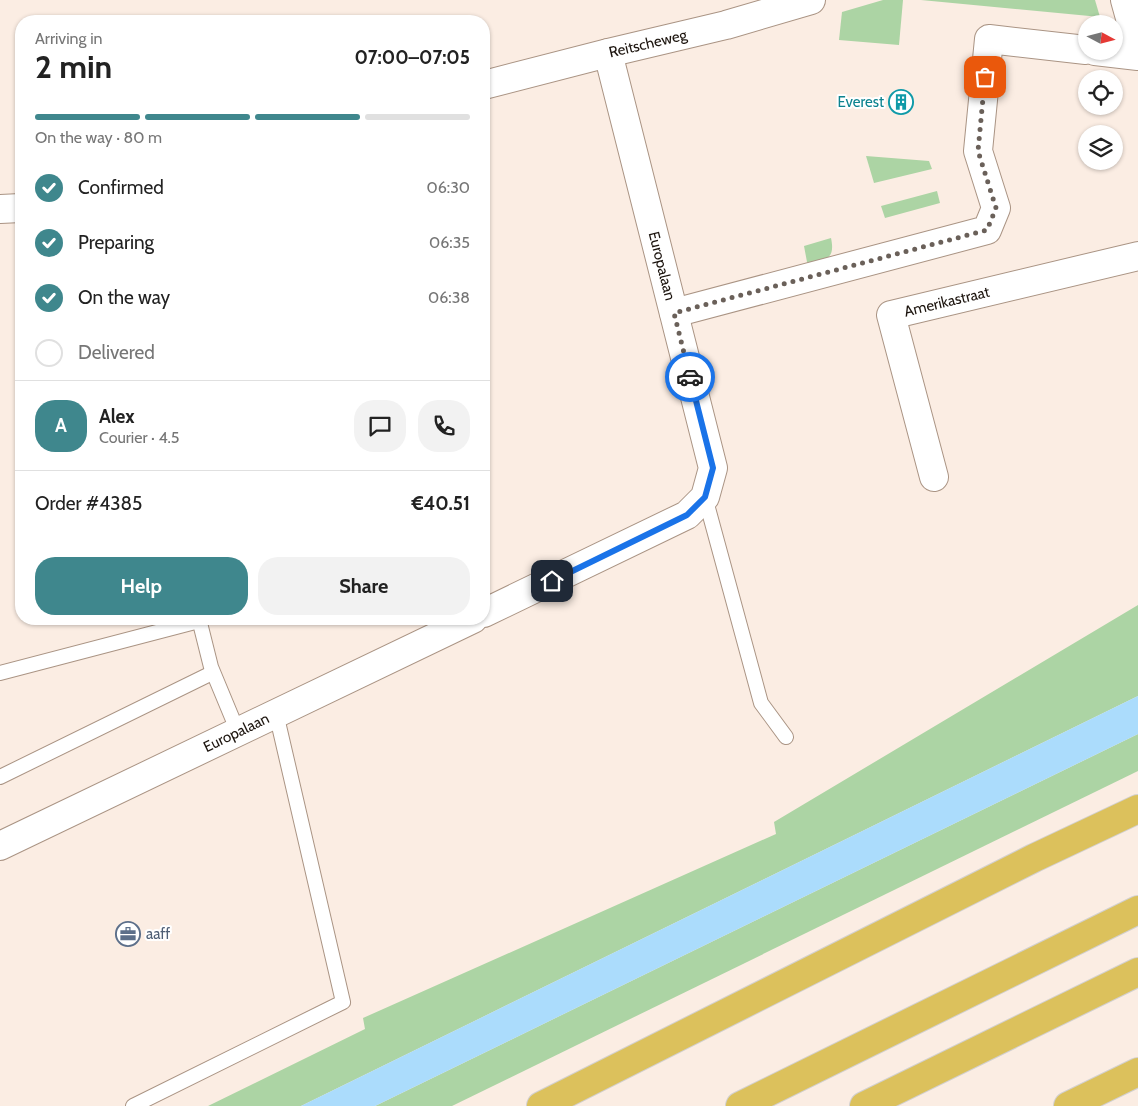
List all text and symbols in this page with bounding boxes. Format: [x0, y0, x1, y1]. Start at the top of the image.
north arrow [1078, 15, 1122, 60]
map controls [1078, 15, 1123, 170]
street label: Reitscheweg [607, 25, 689, 61]
text: Arriving in [35, 29, 102, 48]
text: 07:00–07:05 [354, 46, 470, 69]
text: 2 min [35, 47, 112, 86]
pin [964, 56, 1006, 98]
icon: bag [971, 63, 999, 91]
button: locate [1078, 70, 1123, 115]
building icon: Everest [888, 89, 914, 115]
place label: Everest [838, 93, 884, 111]
button: layers [1078, 125, 1123, 170]
text: On the way · 80 m [35, 128, 162, 147]
icon: check [35, 174, 63, 202]
text: Confirmed [78, 176, 164, 199]
text: 06:30 [427, 178, 470, 197]
icon: check [35, 229, 63, 257]
street label: Europalaan [645, 230, 679, 302]
text: Preparing [78, 231, 154, 254]
text: 06:35 [429, 233, 470, 252]
street label: Amerikastraat [902, 283, 991, 321]
icon: check [35, 284, 63, 312]
text: On the way [78, 286, 170, 309]
text: 06:38 [428, 288, 470, 307]
text: Delivered [78, 341, 155, 364]
courier [665, 352, 715, 402]
icon: car [676, 363, 704, 391]
button: chat [354, 400, 406, 452]
button: phone [418, 400, 470, 452]
text: Alex [99, 405, 135, 428]
text: A [55, 414, 67, 437]
text: Courier · 4.5 [99, 428, 180, 447]
text: Order #4385 [35, 492, 142, 515]
text: €40.51 [411, 492, 470, 515]
button: Help [35, 557, 248, 615]
button: Share [258, 557, 470, 615]
pin [531, 560, 573, 602]
icon: home [538, 567, 566, 595]
street label: Europalaan [200, 709, 272, 756]
office icon: aaff [115, 921, 141, 947]
place label: aaff [146, 925, 170, 943]

